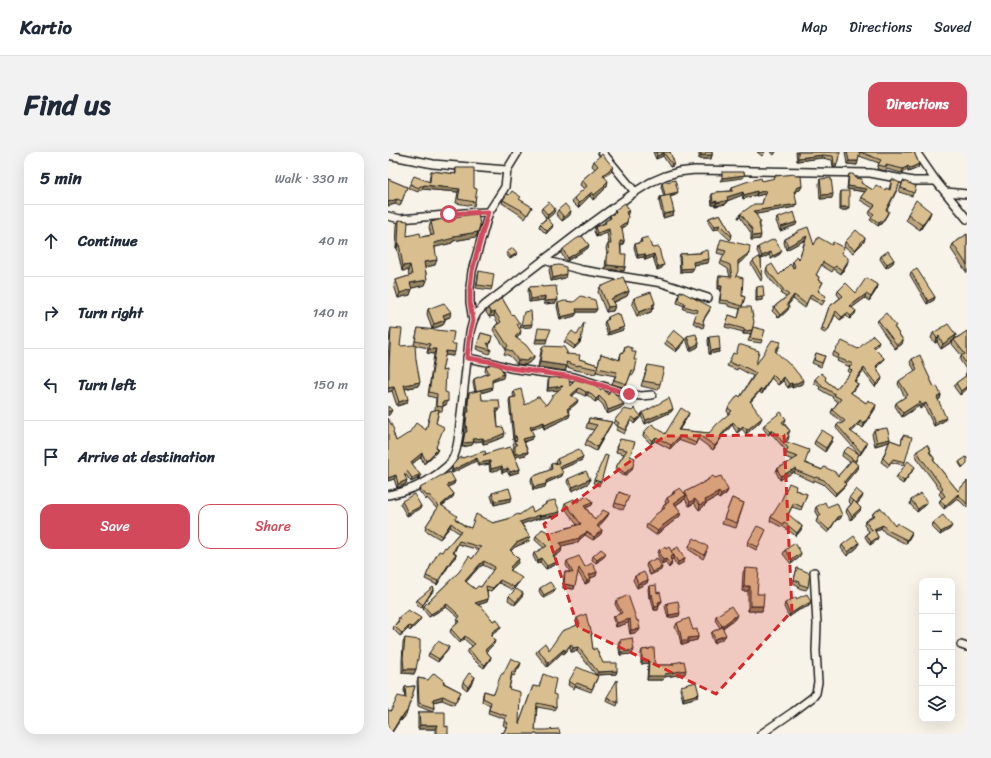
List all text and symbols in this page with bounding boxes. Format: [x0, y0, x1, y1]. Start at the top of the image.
text: Kartio [20, 11, 72, 44]
text: Map [801, 15, 827, 40]
text: Directions [849, 15, 912, 40]
text: Saved [934, 15, 971, 40]
text: Find us [24, 80, 111, 129]
button: Directions [868, 82, 967, 127]
text: 5 min [40, 163, 82, 193]
text: Walk · 330 m [275, 167, 348, 190]
route start [440, 205, 458, 223]
text: Continue [78, 228, 138, 254]
text: 40 m [318, 229, 348, 252]
icon: ahead [40, 230, 62, 252]
text: Turn right [78, 300, 143, 326]
text: 140 m [313, 301, 348, 324]
icon: right [40, 302, 62, 324]
text: Turn left [78, 372, 136, 398]
text: 150 m [313, 373, 348, 396]
icon: left [40, 374, 62, 396]
route end [620, 385, 638, 403]
text: Arrive at destination [78, 444, 215, 470]
icon: arrive [40, 446, 62, 468]
button: Save [40, 504, 190, 549]
button: Share [198, 504, 348, 549]
map controls [919, 578, 955, 722]
button: + [919, 578, 955, 614]
button: − [919, 614, 955, 650]
button: locate [919, 650, 955, 686]
button: layers [919, 686, 955, 722]

